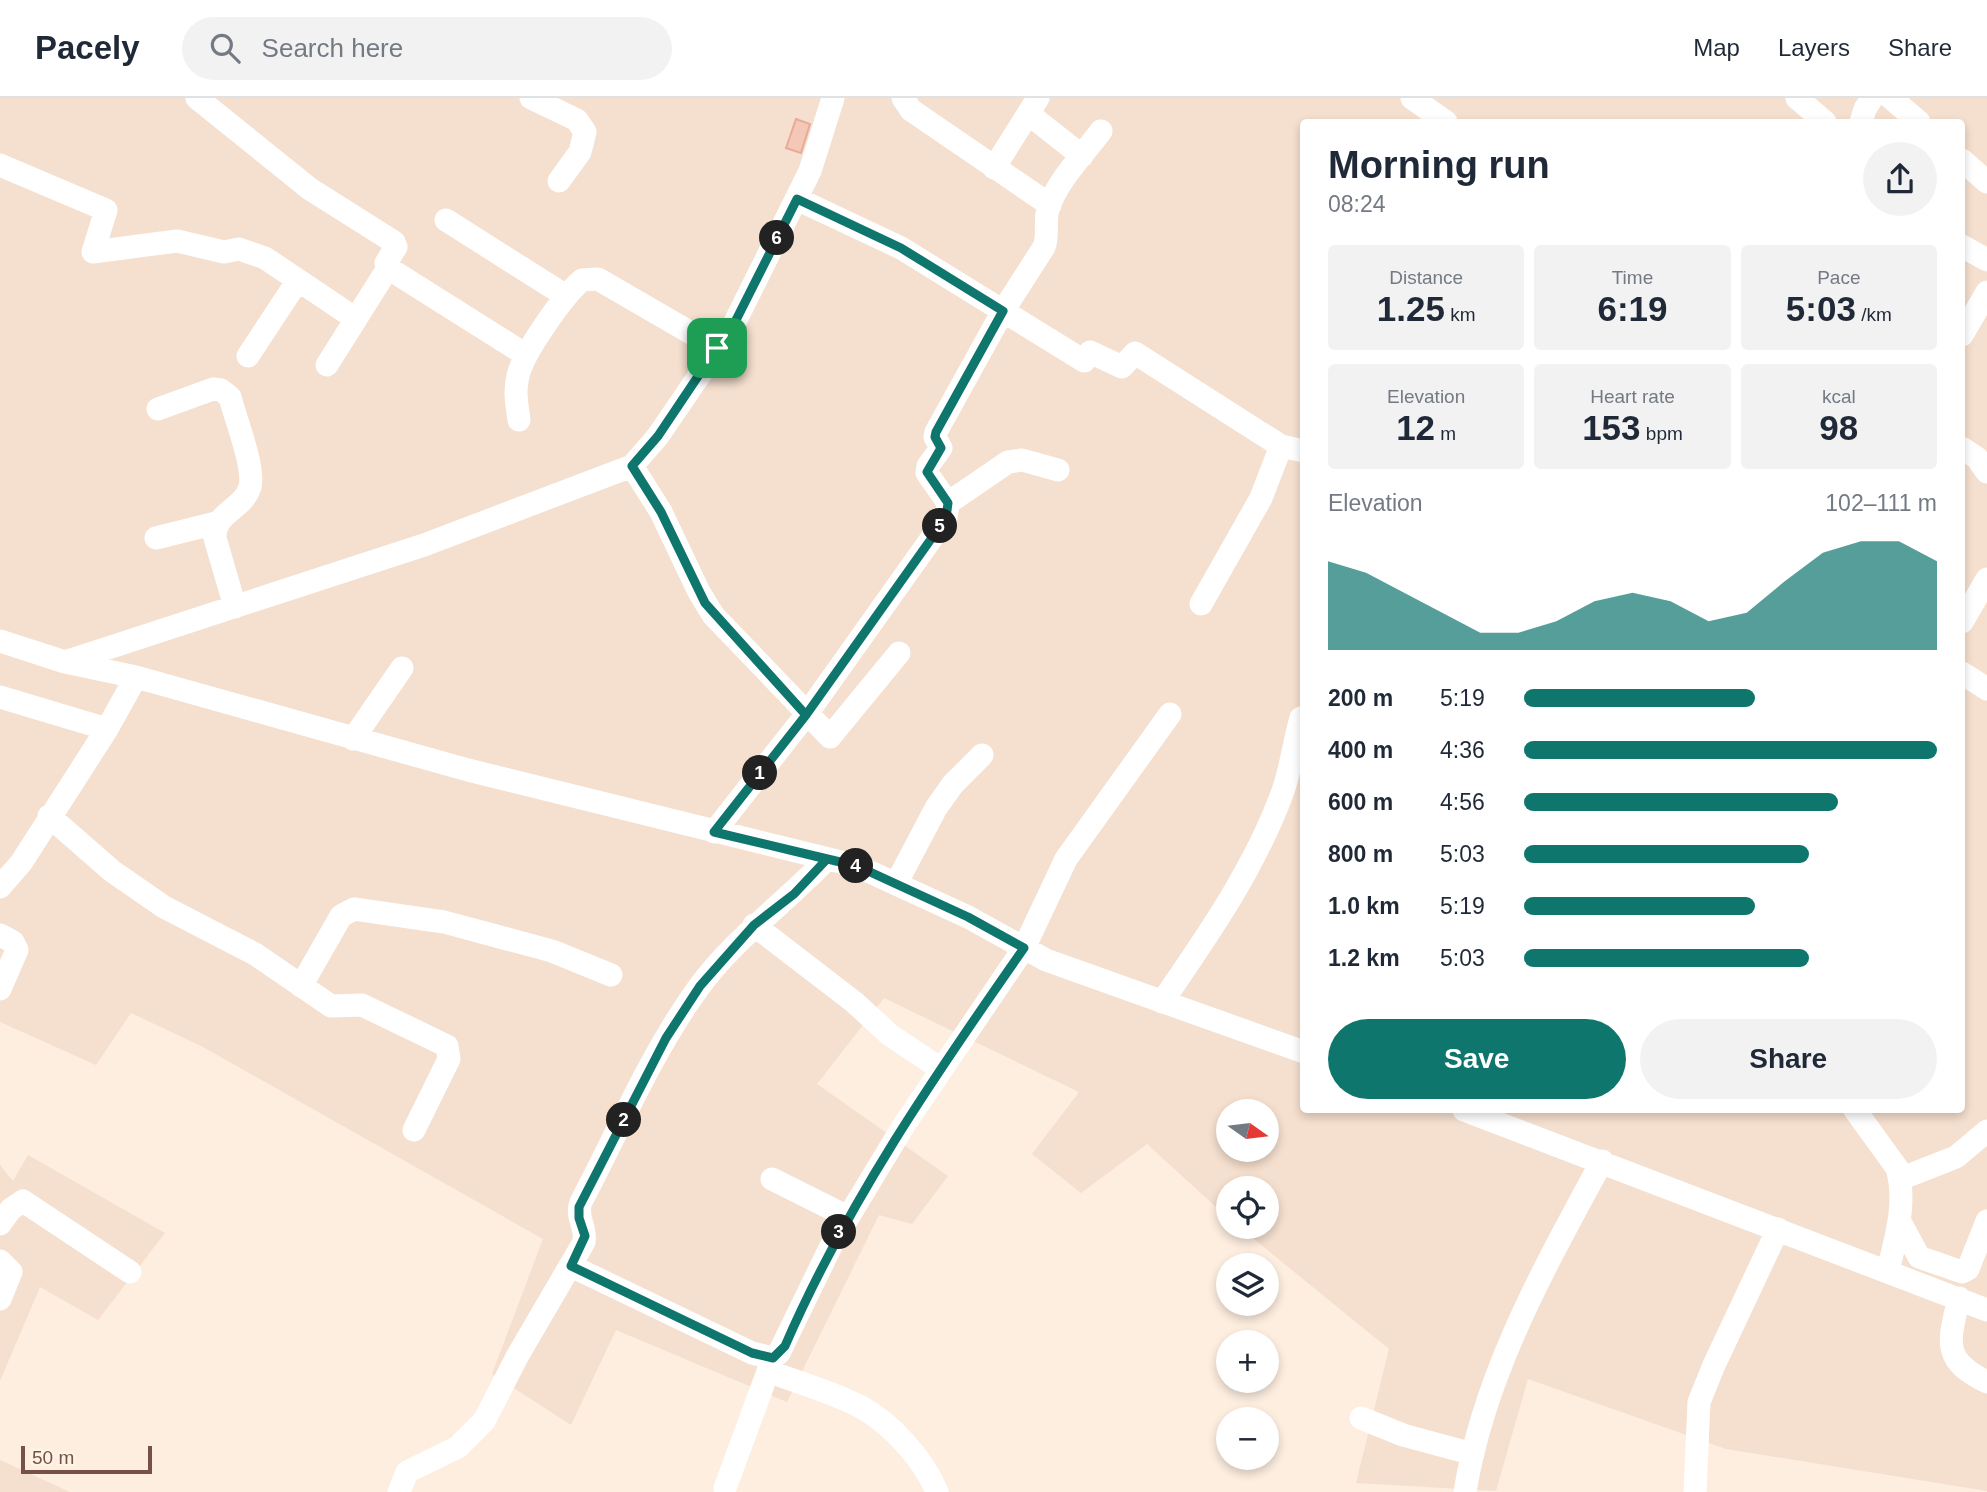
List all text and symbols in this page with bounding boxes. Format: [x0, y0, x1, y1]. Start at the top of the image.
search box [182, 17, 672, 80]
text: Pacely [35, 29, 140, 66]
icon: search [206, 29, 244, 67]
text: Search here [262, 33, 403, 63]
text: Map [1693, 34, 1740, 61]
text: Layers [1778, 34, 1850, 61]
text: Share [1888, 34, 1952, 61]
button: share [1863, 142, 1937, 216]
text: Morning run [1328, 144, 1550, 186]
text: 08:24 [1328, 191, 1386, 217]
pin: 6 [760, 220, 794, 256]
text: 6 [771, 227, 782, 248]
text: Distance [1389, 267, 1463, 288]
text: Time [1612, 267, 1653, 288]
text: Pace [1817, 267, 1860, 288]
text: 1.25 [1377, 289, 1445, 328]
text: 6:19 [1597, 289, 1668, 328]
text: 5:03 [1786, 289, 1856, 328]
text: km [1445, 304, 1476, 325]
text: /km [1856, 304, 1892, 325]
pin [687, 318, 747, 378]
icon: arrive [698, 329, 736, 367]
text: Elevation [1387, 386, 1465, 407]
text: Heart rate [1590, 386, 1675, 407]
text: kcal [1822, 386, 1856, 407]
text: 12 [1396, 408, 1435, 447]
text: 153 [1582, 408, 1641, 447]
text: 98 [1819, 408, 1858, 447]
text: m [1435, 423, 1456, 444]
text: bpm [1641, 423, 1683, 444]
text: Elevation [1328, 490, 1423, 516]
text: 102–111 m [1825, 490, 1937, 516]
pin: 5 [922, 508, 958, 544]
text: 5 [934, 515, 945, 536]
text: 200 m [1328, 685, 1393, 711]
text: 5:19 [1440, 685, 1485, 711]
text: 400 m [1328, 737, 1393, 763]
text: 4:36 [1440, 737, 1485, 763]
pin: 1 [742, 756, 778, 790]
text: 1 [754, 762, 765, 783]
text: 600 m [1328, 789, 1393, 815]
text: 4:56 [1440, 789, 1485, 815]
text: 800 m [1328, 841, 1393, 867]
text: 5:03 [1440, 841, 1485, 867]
pin: 4 [838, 848, 874, 884]
text: 4 [850, 855, 861, 876]
text: 1.0 km [1328, 893, 1400, 919]
text: 5:19 [1440, 893, 1485, 919]
text: 1.2 km [1328, 945, 1400, 971]
text: 5:03 [1440, 945, 1485, 971]
button: Save [1328, 1019, 1626, 1099]
button: Share [1640, 1019, 1937, 1099]
north arrow [1216, 1099, 1279, 1162]
map controls [1216, 1099, 1279, 1470]
pin: 2 [606, 1102, 642, 1138]
text: 2 [618, 1109, 629, 1130]
button: locate [1216, 1176, 1279, 1239]
pin: 3 [822, 1214, 856, 1250]
text: 3 [833, 1221, 844, 1242]
button: layers [1216, 1253, 1279, 1316]
button: + [1216, 1330, 1279, 1393]
button: − [1216, 1407, 1279, 1470]
scale bar [21, 1443, 152, 1475]
text: 50 m [32, 1447, 74, 1468]

